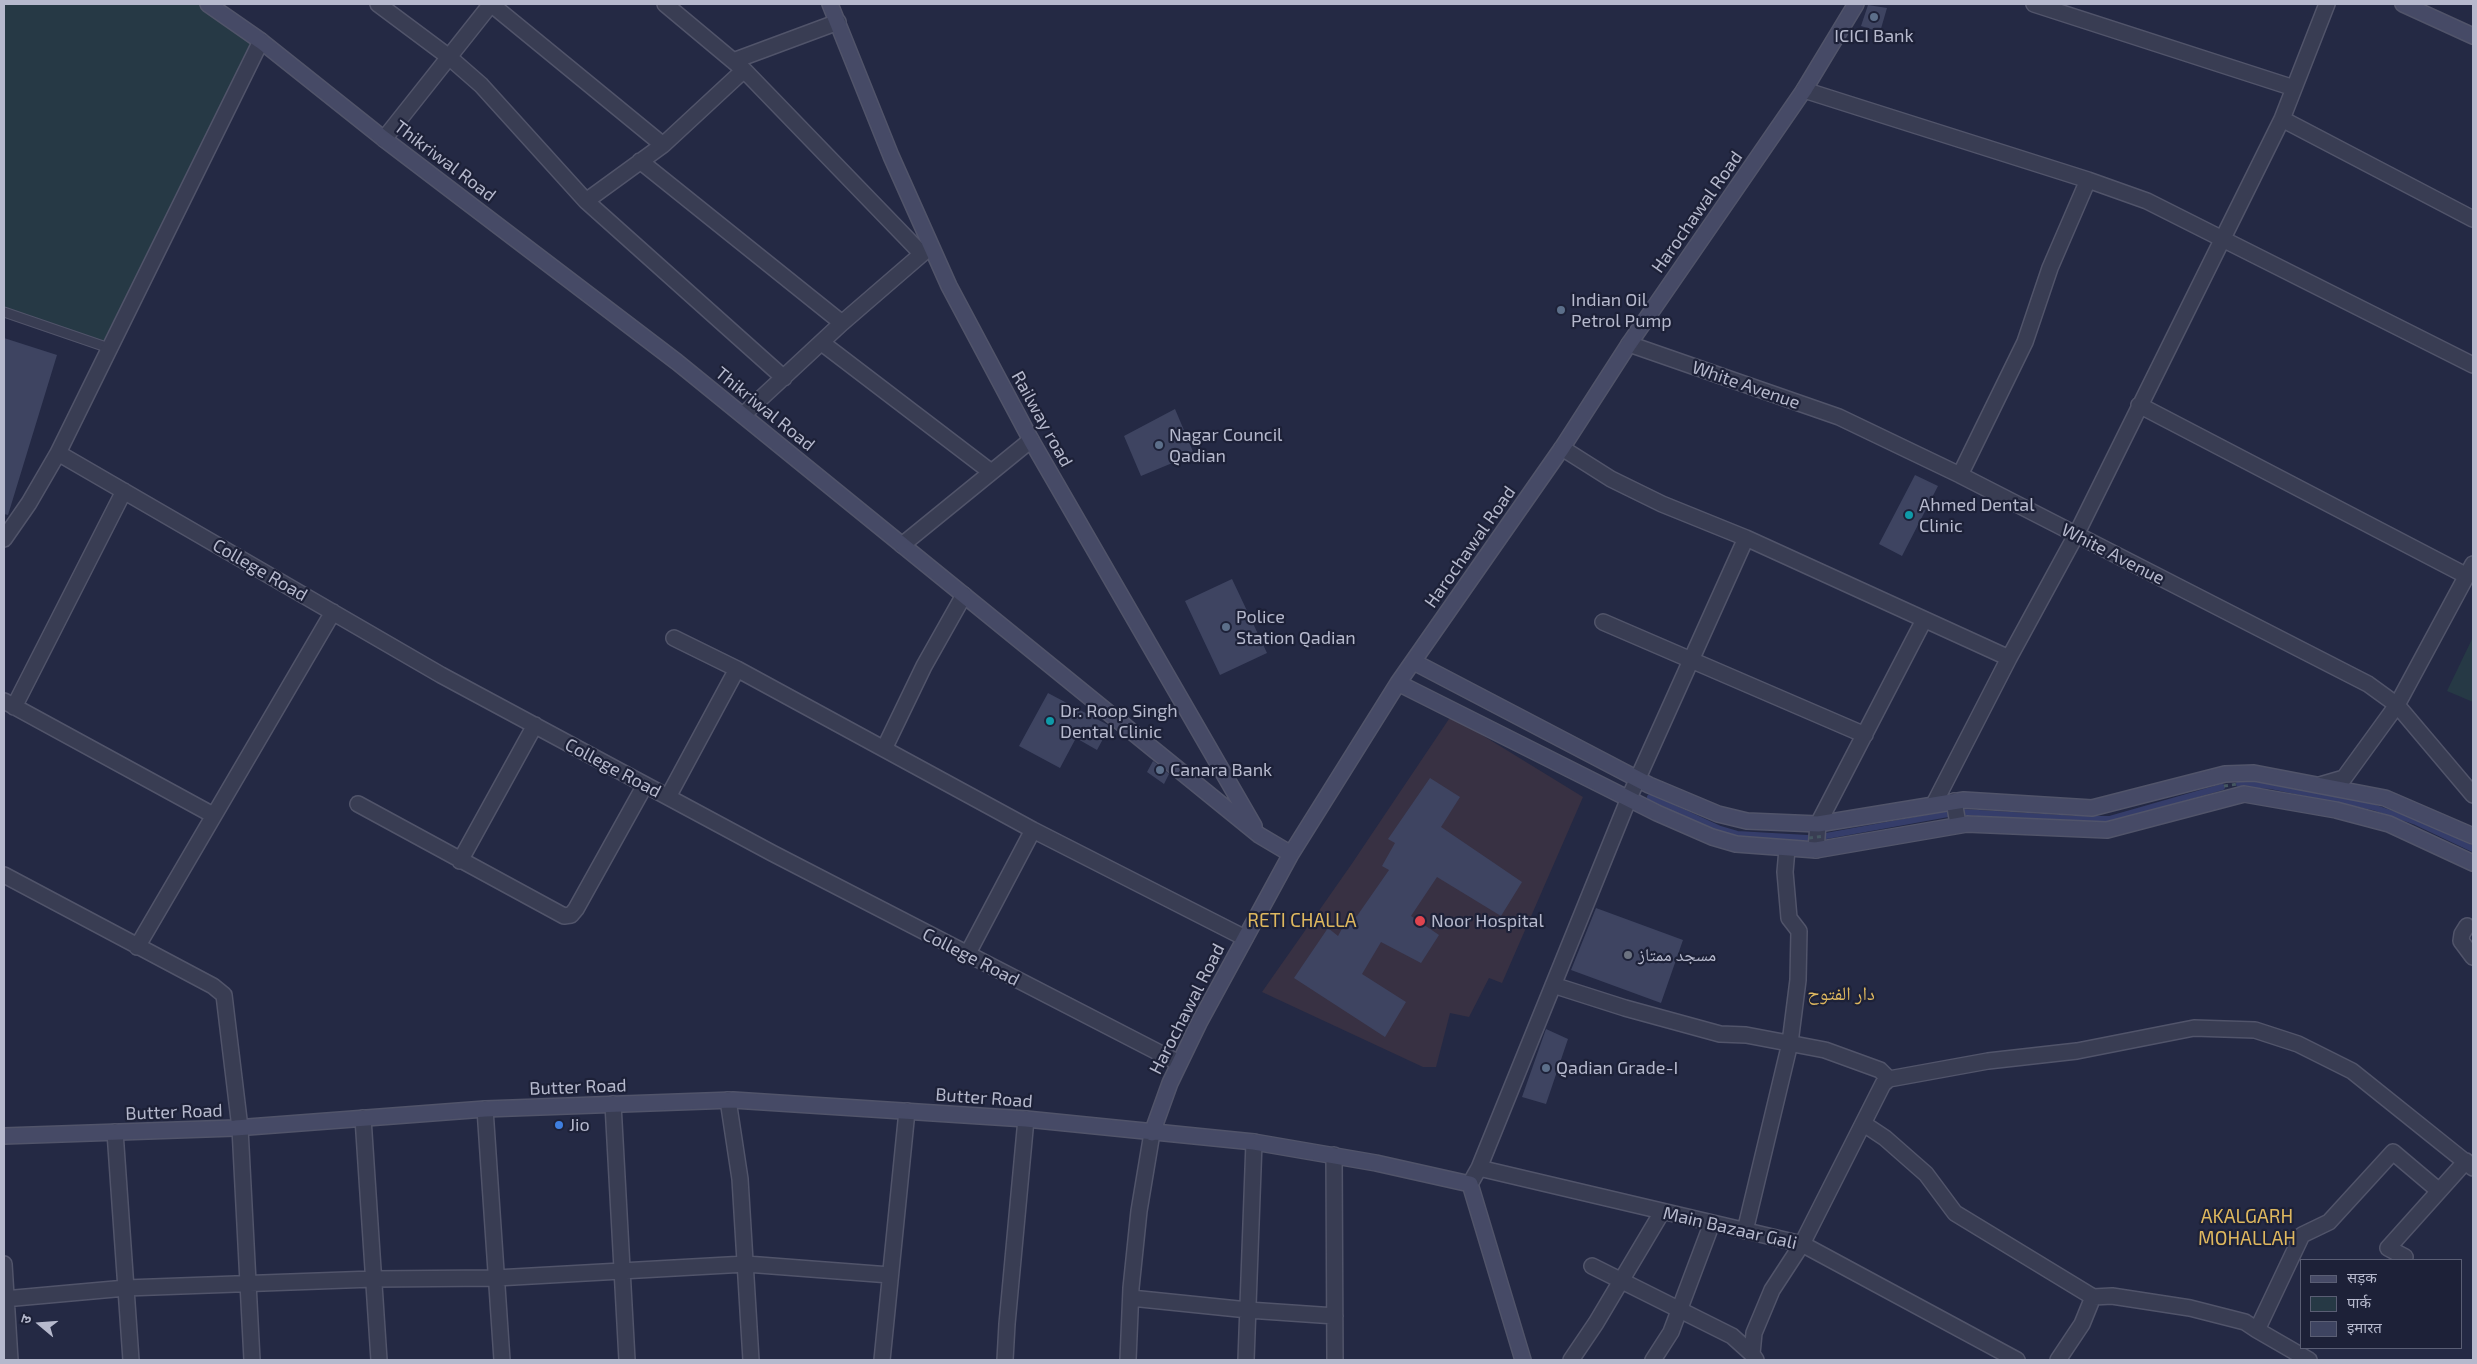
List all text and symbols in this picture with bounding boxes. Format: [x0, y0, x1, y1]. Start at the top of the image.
marker: ICICI Bank [1868, 11, 1880, 23]
place label: ICICI Bank [1834, 25, 1914, 47]
street label: Thikriwal Road [390, 116, 500, 206]
street label: Harochawal Road [1647, 147, 1747, 277]
place label: Indian Oil Petrol Pump [1571, 289, 1672, 332]
marker: Indian Oil Petrol Pump [1555, 304, 1567, 316]
street label: White Avenue [1689, 356, 1803, 414]
street label: Thikriwal Road [711, 362, 819, 456]
street label: Railway road [1007, 367, 1077, 471]
place label: Nagar Council Qadian [1169, 424, 1282, 466]
marker: Nagar Council Qadian [1153, 439, 1165, 451]
street label: Harochawal Road [1420, 482, 1520, 612]
place label: Ahmed Dental Clinic [1919, 494, 2035, 536]
marker: Ahmed Dental Clinic [1903, 509, 1915, 521]
street label: White Avenue [2058, 519, 2168, 589]
street label: College Road [209, 534, 311, 606]
place label: Police Station Qadian [1236, 606, 1356, 649]
marker: Police Station Qadian [1220, 621, 1232, 633]
place label: Dr. Roop Singh Dental Clinic [1060, 700, 1178, 742]
marker: Dr. Roop Singh Dental Clinic [1044, 715, 1056, 727]
street label: College Road [561, 734, 665, 802]
place label: Canara Bank [1170, 759, 1272, 781]
marker: Canara Bank [1154, 764, 1166, 776]
district label: RETI CHALLA [1240, 910, 1364, 932]
place label: Noor Hospital [1431, 910, 1544, 932]
marker: Noor Hospital [1413, 914, 1427, 928]
street label: College Road [919, 923, 1023, 991]
street label: Harochawal Road [1145, 940, 1229, 1078]
place label: مسجد ممتاز [1638, 944, 1716, 966]
marker: مسجد ممتاز [1622, 949, 1634, 961]
district label: دار الفتوح [1807, 983, 1875, 1005]
place label: Qadian Grade-I [1556, 1057, 1678, 1079]
marker: Qadian Grade-I [1540, 1062, 1552, 1074]
street label: Butter Road [529, 1075, 627, 1099]
street label: Butter Road [935, 1084, 1033, 1112]
street label: Butter Road [125, 1100, 223, 1124]
place label: Jio [569, 1114, 590, 1136]
marker: Jio [553, 1119, 565, 1131]
street label: Main Bazaar Gali [1661, 1202, 1799, 1254]
district label: AKALGARH MOHALLAH [2193, 1206, 2301, 1250]
legend [2300, 1259, 2462, 1349]
text: सड़क [2347, 1268, 2377, 1286]
text: पार्क [2347, 1293, 2371, 1311]
north arrow [15, 1299, 65, 1349]
text: उ [16, 1313, 35, 1326]
text: इमारत [2347, 1318, 2382, 1336]

